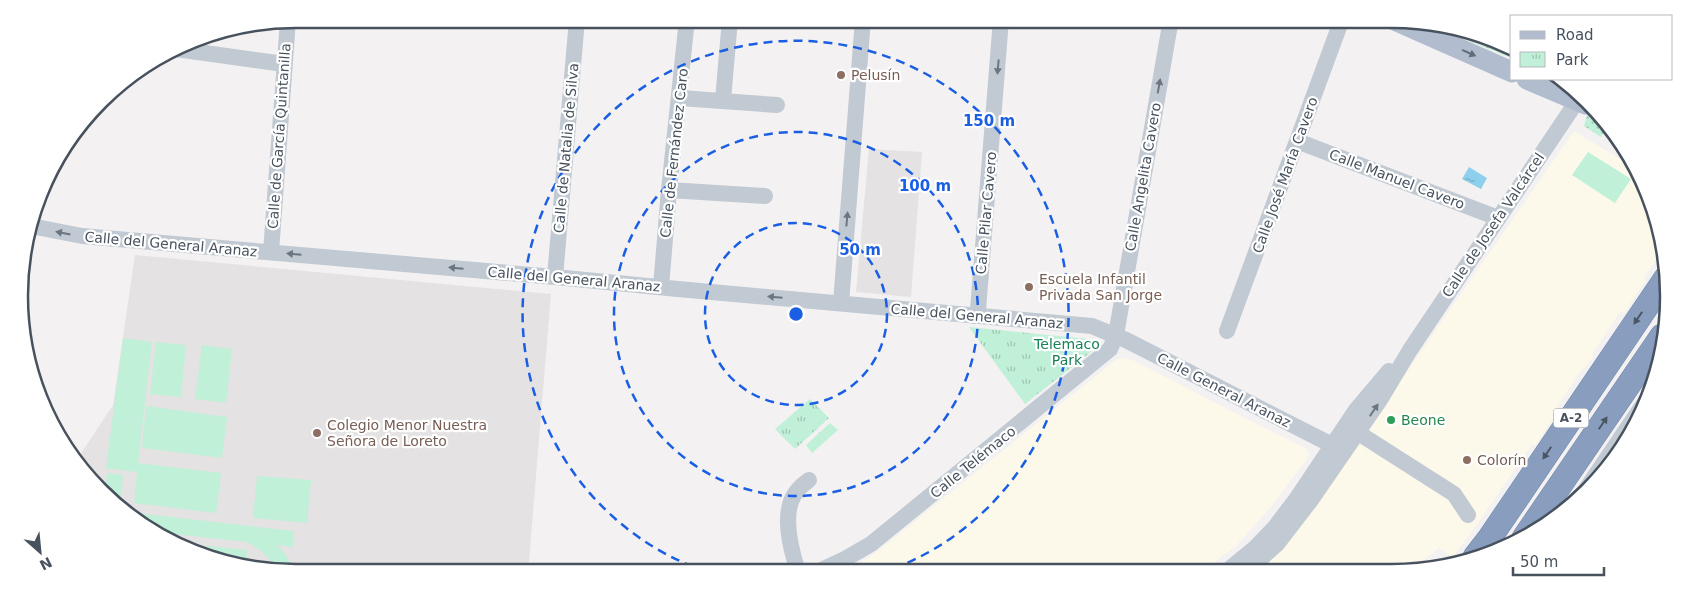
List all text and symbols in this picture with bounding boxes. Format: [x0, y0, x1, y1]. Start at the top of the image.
legend [1510, 15, 1673, 80]
text: Road [1556, 26, 1594, 44]
street label: Calle de García Quintanilla [265, 42, 293, 230]
one-way arrow [1462, 49, 1476, 57]
text: Park [1556, 51, 1589, 69]
one-way arrow [993, 60, 1001, 76]
street label: Calle de Natalia de Silva [551, 62, 581, 234]
street label: Calle de Fernández Caro [657, 67, 691, 239]
place label: Pelusín [851, 67, 900, 83]
marker: Pelusín [835, 69, 847, 81]
one-way arrow [1155, 78, 1163, 94]
street label: Calle José María Cavero [1249, 95, 1321, 255]
street label: Calle Angelita Cavero [1122, 101, 1164, 253]
text: 150 m [963, 112, 1015, 130]
street label: Calle Manuel Cavero [1327, 146, 1467, 212]
street label: Calle de Josefa Valcárcel [1439, 150, 1547, 300]
street label: Calle Pilar Cavero [973, 151, 999, 275]
text: 100 m [899, 177, 951, 195]
one-way arrow [843, 211, 851, 227]
one-way arrow [54, 228, 70, 236]
street label: Calle del General Aranaz [84, 228, 258, 260]
text: 50 m [839, 241, 881, 259]
one-way arrow [286, 250, 302, 258]
street label: Calle del General Aranaz [487, 263, 661, 295]
one-way arrow [448, 264, 464, 272]
place label: Escuela Infantil Privada San Jorge [1039, 271, 1162, 303]
marker: Escuela Infantil Privada San Jorge [1023, 281, 1035, 293]
one-way arrow [766, 293, 782, 301]
street label: Calle del General Aranaz [890, 300, 1064, 332]
centre of rings [787, 305, 805, 323]
one-way arrow [1633, 311, 1643, 325]
park label: Telemaco Park [1033, 336, 1100, 368]
street label: Calle General Aranaz [1155, 349, 1293, 431]
one-way arrow [1369, 403, 1379, 416]
road number: A-2 [1554, 408, 1588, 428]
place label: Beone [1401, 412, 1445, 428]
marker: Beone [1385, 414, 1397, 426]
one-way arrow [1598, 416, 1608, 430]
place label: Colegio Menor Nuestra Señora de Loreto [327, 417, 487, 449]
street label: Calle Telémaco [927, 423, 1019, 501]
marker: Colegio Menor Nuestra Señora de Loreto [311, 427, 323, 439]
one-way arrow [1542, 446, 1552, 459]
place label: Colorín [1477, 452, 1526, 468]
marker: Colorín [1461, 454, 1473, 466]
north arrow [15, 527, 65, 577]
scale bar [1513, 544, 1604, 576]
text: 50 m [1520, 553, 1558, 571]
text: N [37, 554, 55, 573]

